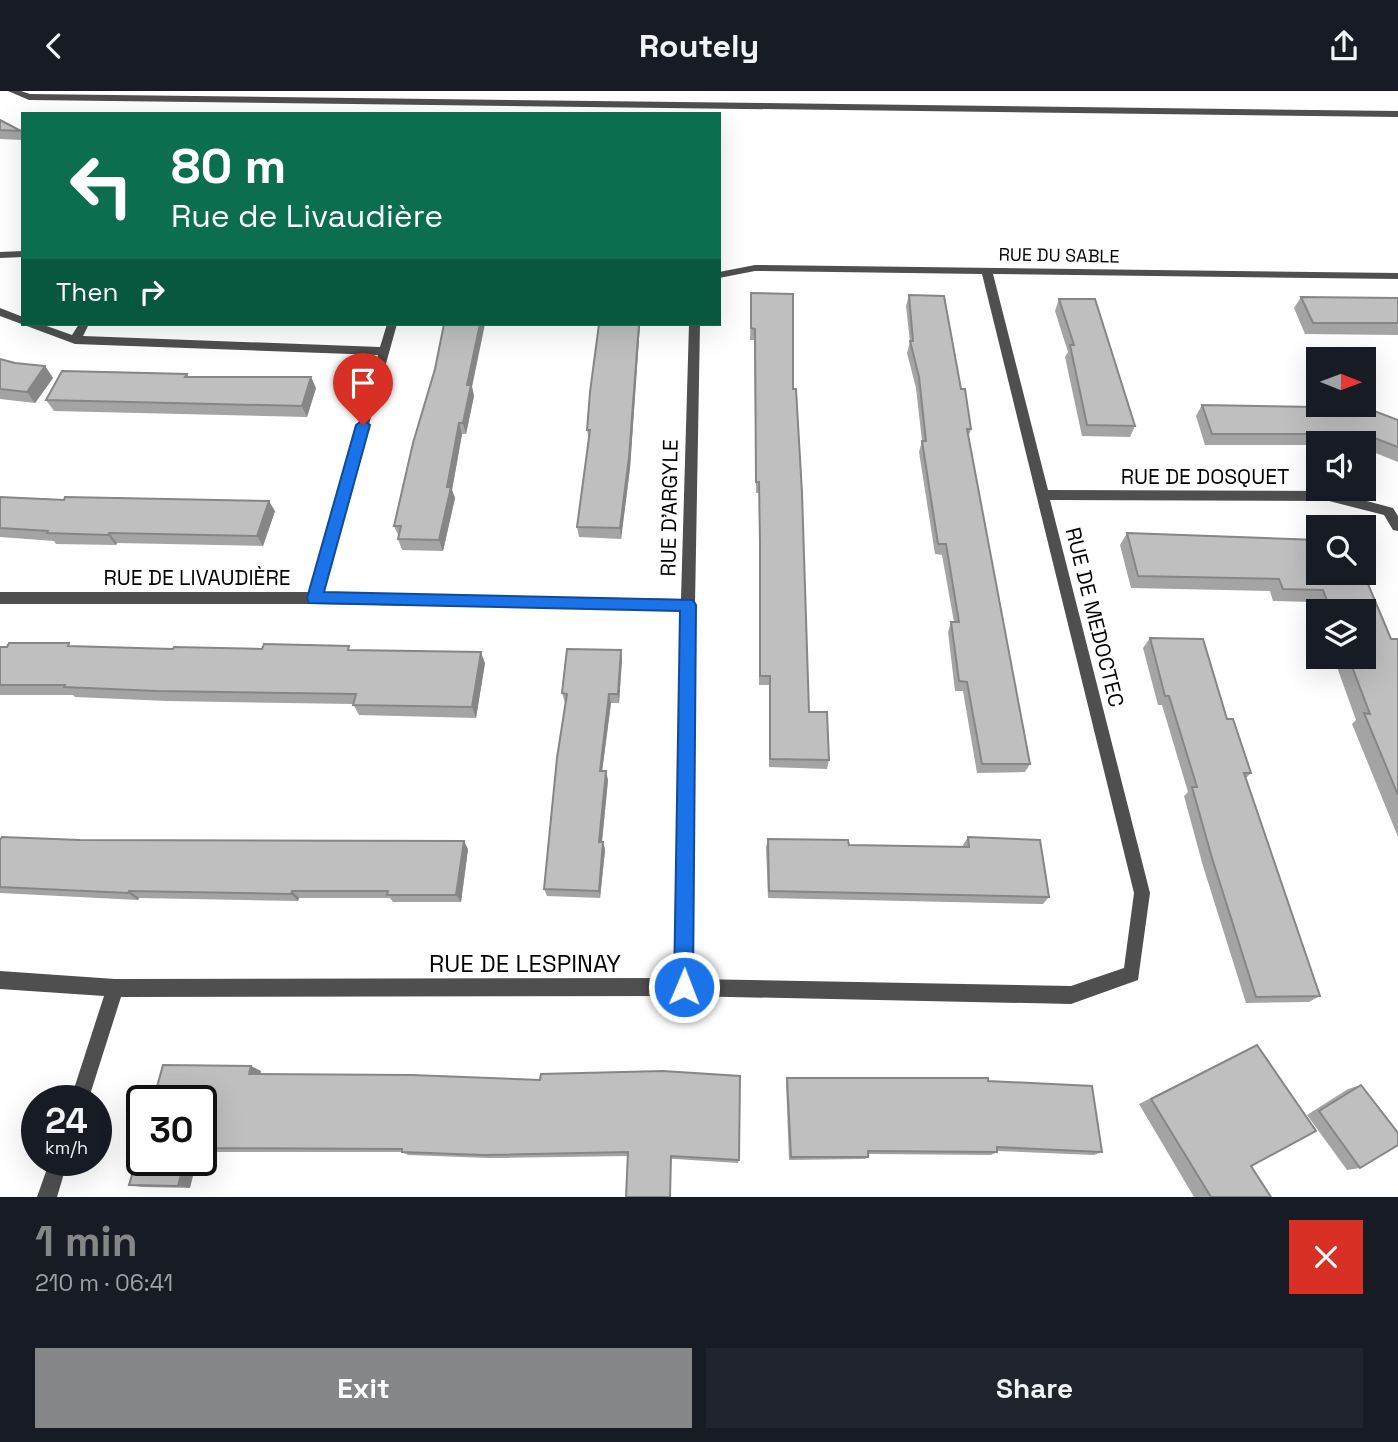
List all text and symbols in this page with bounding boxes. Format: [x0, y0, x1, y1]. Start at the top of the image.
text: Routely [639, 26, 759, 66]
icon: back [35, 27, 73, 65]
icon: share [1325, 27, 1363, 65]
text: 80 m [171, 135, 286, 197]
icon: left [56, 140, 147, 231]
text: Rue de Livaudière [171, 196, 443, 236]
street label: RUE DU SABLE [998, 242, 1120, 268]
icon: right [133, 273, 171, 311]
text: Then [56, 275, 119, 309]
north arrow [1306, 347, 1376, 417]
map controls [1306, 347, 1376, 669]
pin [333, 353, 393, 425]
icon: arrive [344, 364, 382, 402]
button: sound [1306, 431, 1376, 501]
street label: RUE D'ARGYLE [654, 439, 684, 577]
street label: RUE DE DOSQUET [1121, 463, 1289, 490]
button: search [1306, 515, 1376, 585]
street label: RUE DE MEDOCTEC [1060, 524, 1130, 710]
street label: RUE DE LIVAUDIÈRE [104, 564, 290, 591]
button: layers [1306, 599, 1376, 669]
street label: RUE DE LESPINAY [429, 948, 621, 979]
position arrow [647, 950, 721, 1024]
speed limit sign: 30 [126, 1085, 217, 1176]
text: 24 [45, 1099, 88, 1143]
text: km/h [45, 1136, 88, 1159]
text: 1 min [35, 1215, 138, 1268]
button: close [1289, 1220, 1363, 1294]
text: 210 m · 06:41 [35, 1268, 173, 1298]
button: Exit [35, 1348, 692, 1428]
button: Share [706, 1348, 1363, 1428]

